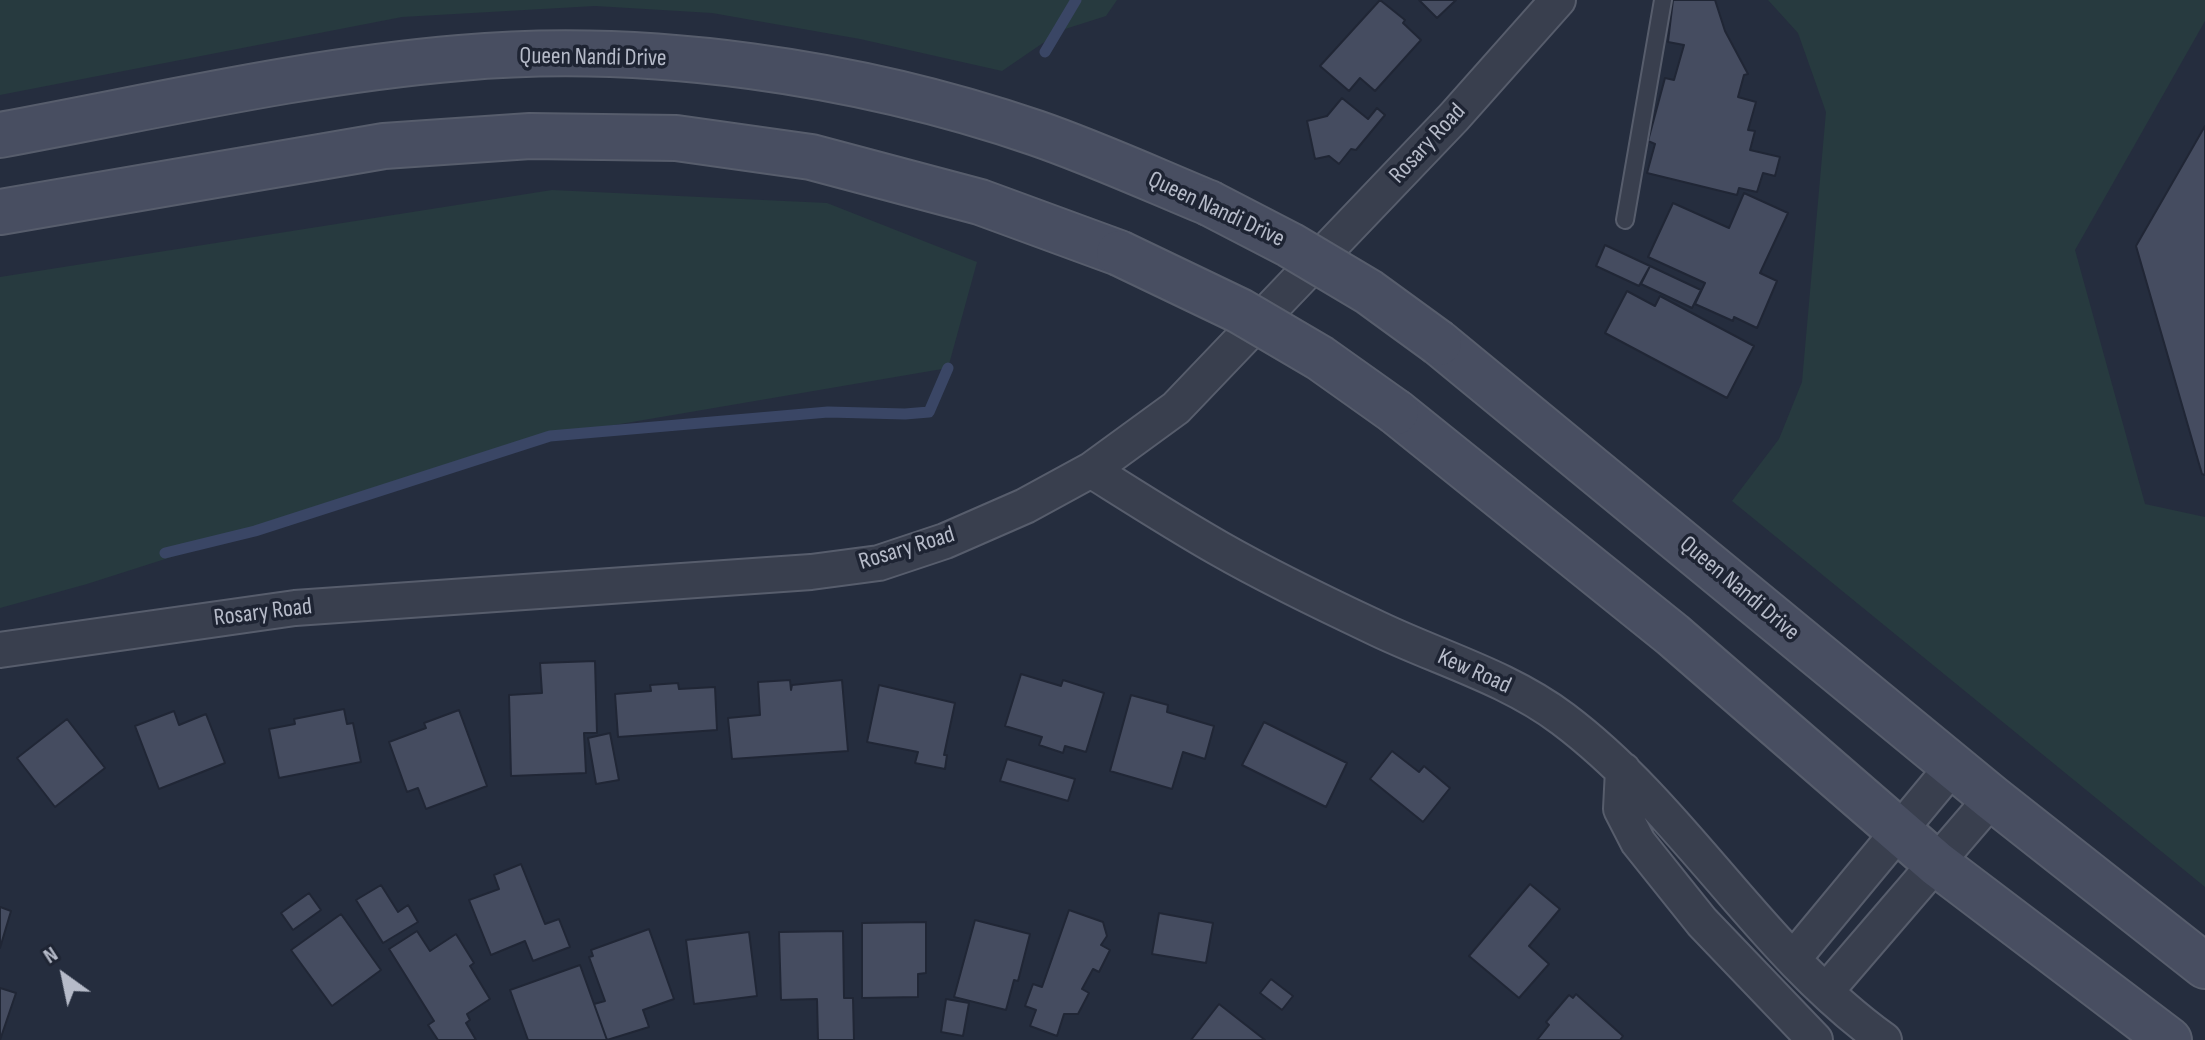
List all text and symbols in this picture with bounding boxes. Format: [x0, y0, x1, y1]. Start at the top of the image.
street label: Queen Nandi Drive [519, 42, 667, 74]
street label: Rosary Road [1384, 98, 1472, 190]
street label: Queen Nandi Drive [1143, 166, 1289, 254]
street label: Rosary Road [856, 521, 958, 577]
street label: Queen Nandi Drive [1673, 531, 1805, 647]
street label: Rosary Road [212, 593, 314, 633]
street label: Kew Road [1433, 643, 1515, 701]
north arrow [24, 936, 104, 1016]
text: N [38, 941, 63, 970]

